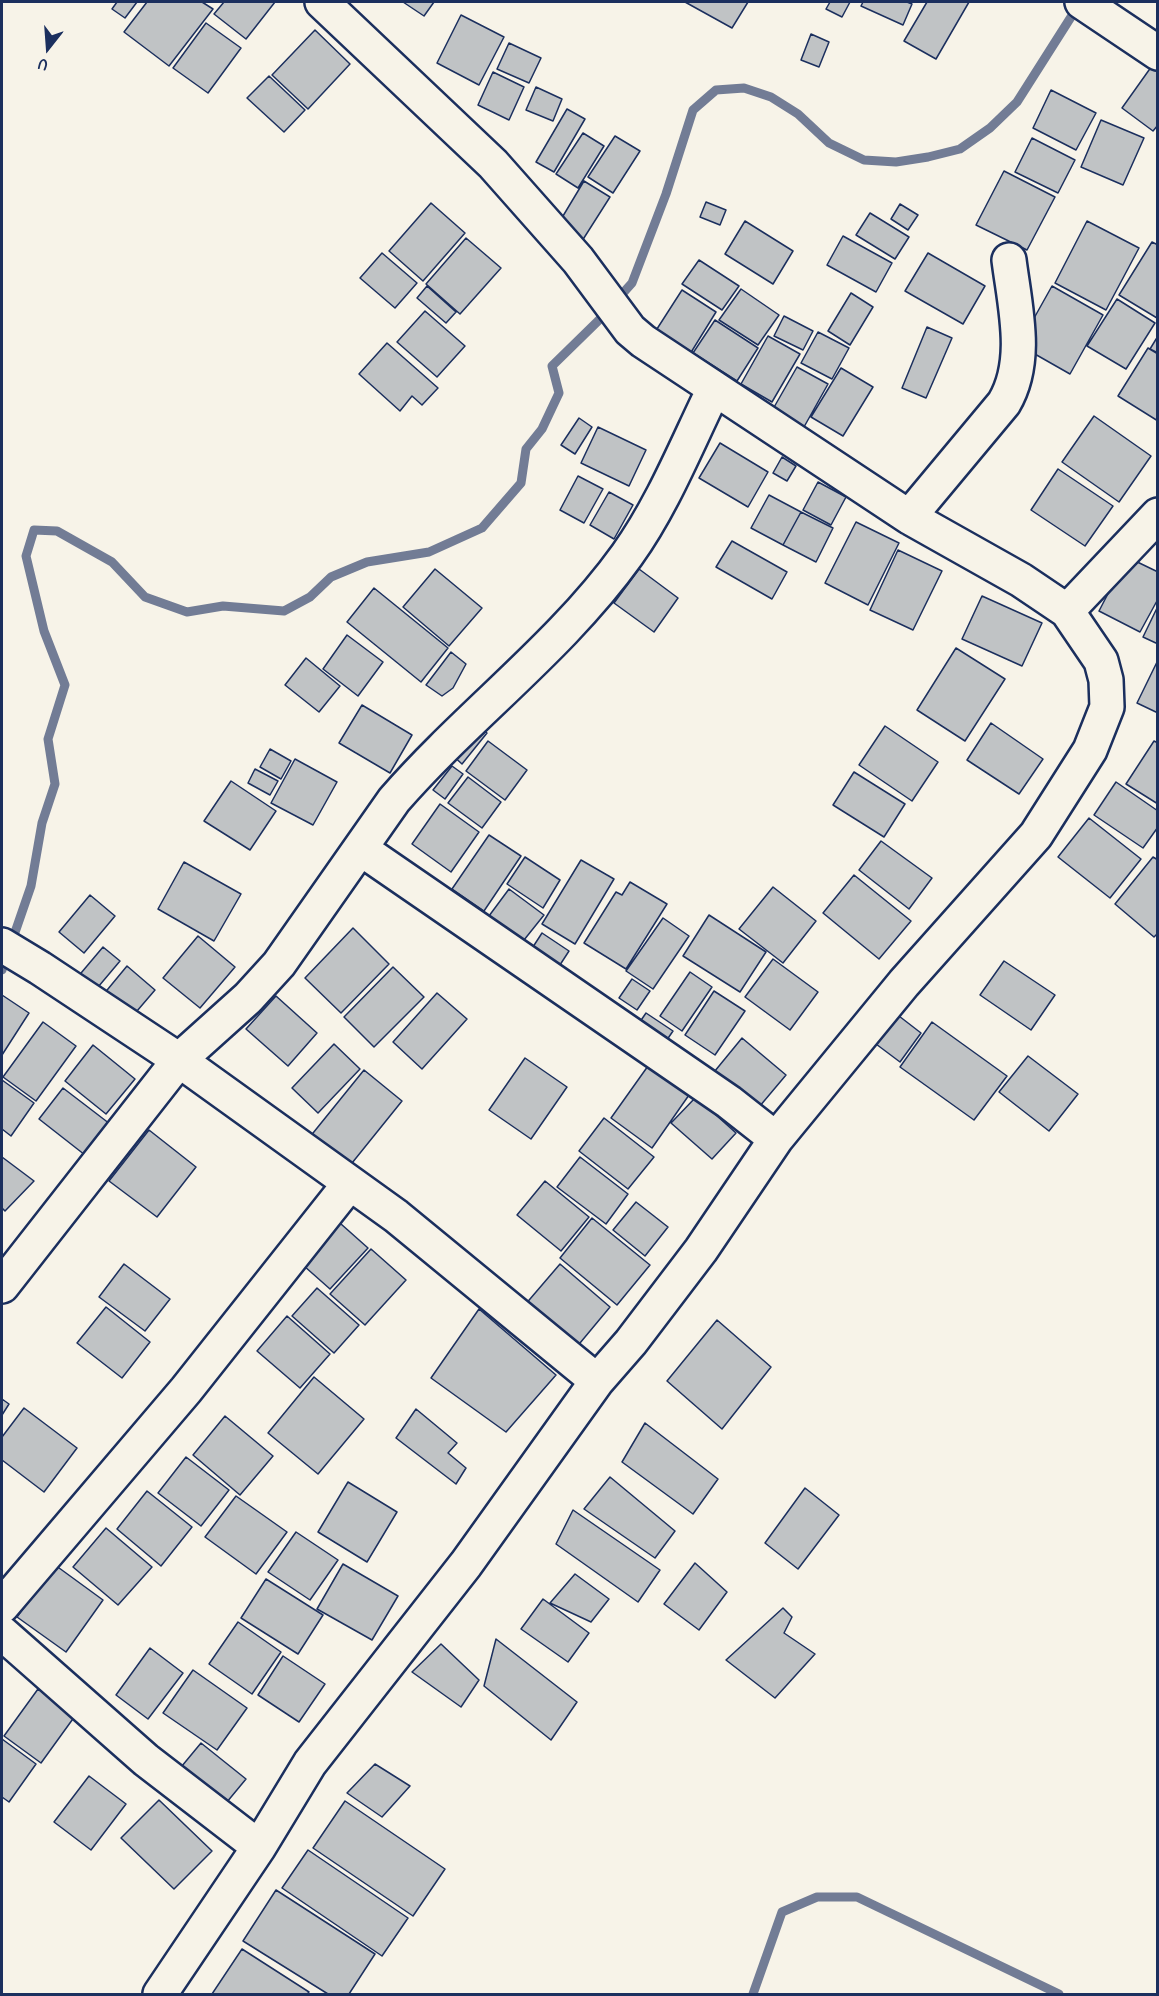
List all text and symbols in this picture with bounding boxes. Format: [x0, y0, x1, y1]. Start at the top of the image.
north arrow [18, 18, 78, 78]
text: U [35, 53, 50, 77]

